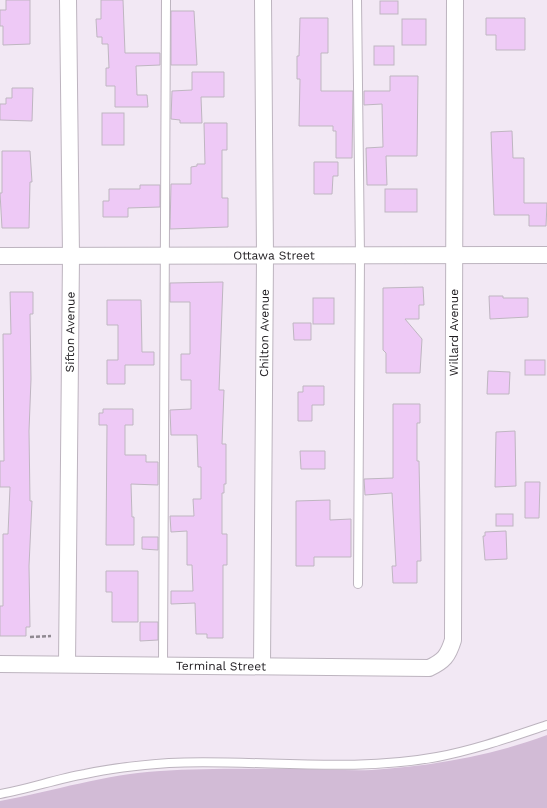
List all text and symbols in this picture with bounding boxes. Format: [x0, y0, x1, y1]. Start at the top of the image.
street label: Ottawa Street [233, 248, 315, 263]
street label: Chilton Avenue [257, 289, 272, 377]
street label: Willard Avenue [447, 289, 461, 376]
street label: Sifton Avenue [63, 292, 78, 372]
street label: Terminal Street [176, 659, 266, 673]

